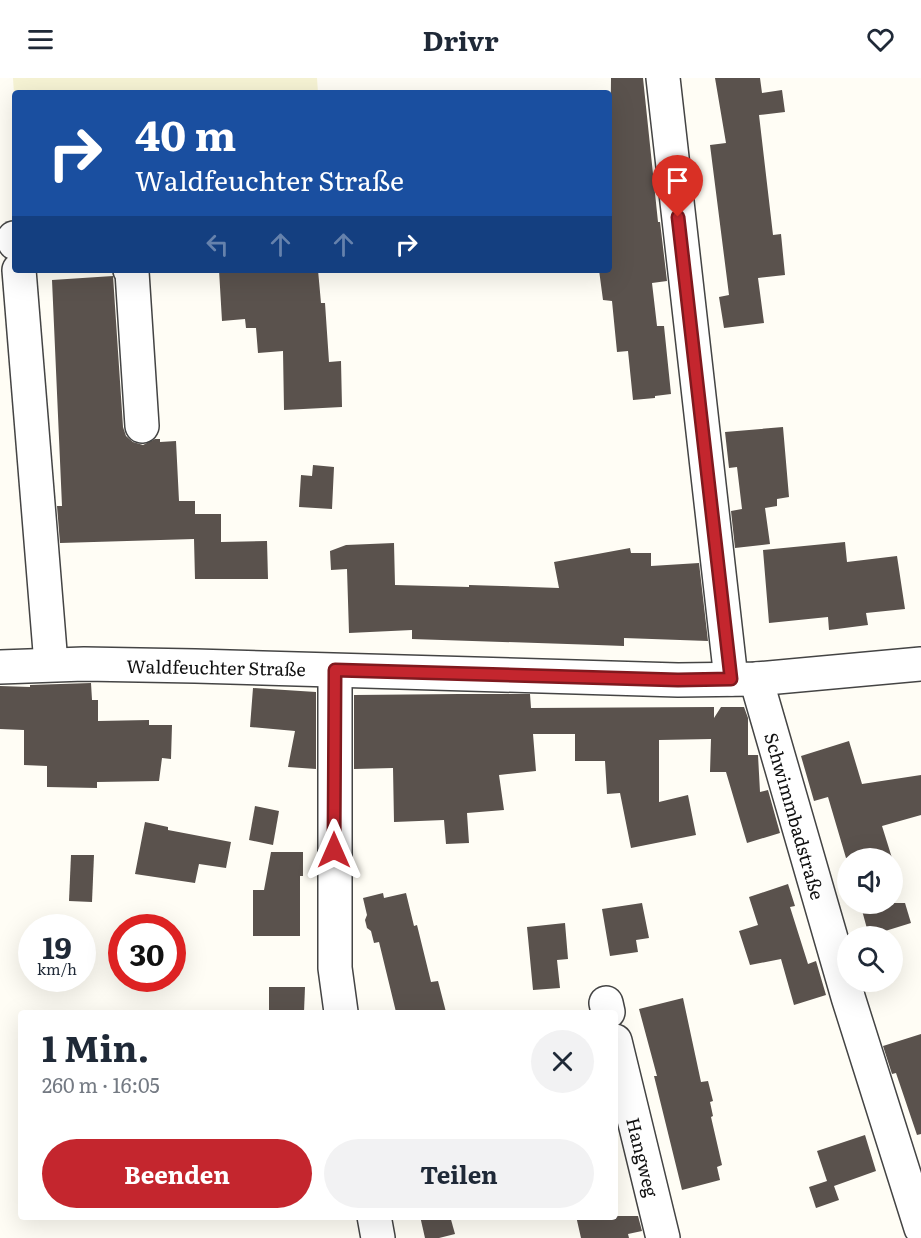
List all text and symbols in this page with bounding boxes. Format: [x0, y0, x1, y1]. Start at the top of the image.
text: Drivr [422, 19, 499, 59]
icon: menu [24, 23, 57, 56]
icon: heart [864, 23, 897, 56]
text: 40 m [135, 102, 236, 164]
icon: right [36, 114, 114, 192]
pin [652, 155, 703, 217]
text: Waldfeuchter Straße [135, 159, 404, 199]
icon: arrive [661, 164, 694, 197]
icon: left [201, 228, 234, 261]
icon: ahead [264, 228, 297, 261]
icon: ahead [327, 228, 360, 261]
icon: right [390, 228, 423, 261]
street label: Waldfeuchter Straße [126, 652, 306, 682]
street label: Schwimmbadstraße [758, 729, 832, 903]
position arrow [302, 818, 366, 882]
map controls [837, 848, 903, 992]
button: sound [837, 848, 903, 914]
speed limit sign: 30 [108, 914, 186, 992]
text: 19 [42, 924, 72, 968]
button: search [837, 926, 903, 992]
text: km/h [37, 957, 77, 980]
text: 1 Min. [42, 1020, 149, 1073]
button: close [531, 1030, 594, 1093]
text: 260 m · 16:05 [42, 1069, 160, 1099]
street label: Hangweg [620, 1114, 666, 1201]
button: Beenden [42, 1139, 312, 1208]
button: Teilen [324, 1139, 594, 1208]

